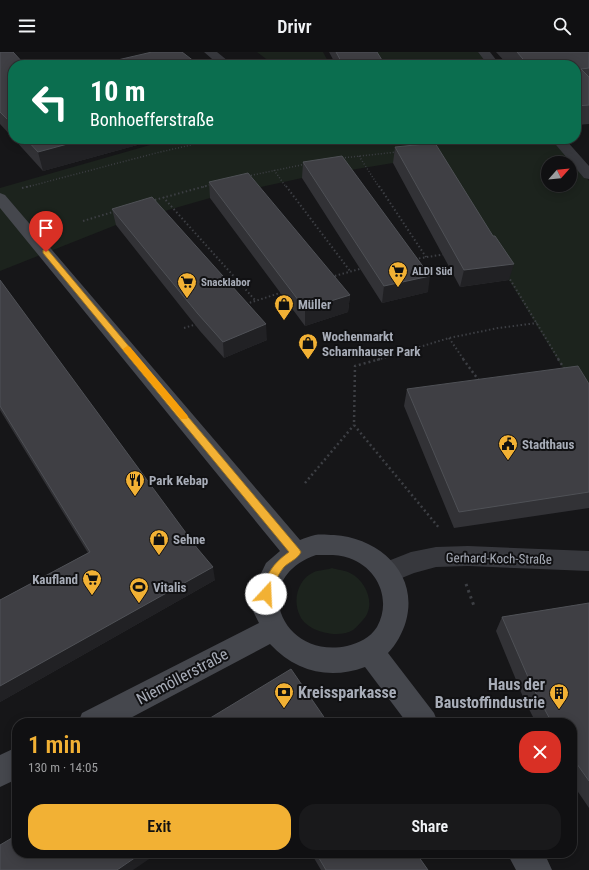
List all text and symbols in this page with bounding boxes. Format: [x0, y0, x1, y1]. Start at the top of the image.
icon: menu [16, 15, 38, 37]
icon: search [551, 15, 573, 37]
text: Drivr [277, 16, 312, 37]
text: 10 m [90, 75, 146, 108]
icon: left [24, 76, 76, 128]
text: Bonhoefferstraße [90, 109, 214, 130]
north arrow [541, 156, 577, 192]
map controls [541, 156, 577, 192]
pin [29, 211, 63, 252]
icon: arrive [35, 217, 57, 239]
supermarket icon: ALDI Süd [387, 260, 409, 288]
place label: ALDI Süd [412, 265, 452, 278]
supermarket icon: Snacklabor [176, 271, 198, 299]
place label: Snacklabor [201, 276, 251, 289]
shop icon: Müller [273, 293, 295, 321]
place label: Müller [298, 297, 332, 312]
place label: Wochenmarkt Scharnhauser Park [322, 329, 421, 359]
shop icon: Wochenmarkt Scharnhauser Park [297, 332, 319, 360]
public building icon: Stadthaus [497, 433, 519, 461]
place label: Stadthaus [522, 437, 574, 452]
restaurant icon: Park Kebap [124, 469, 146, 497]
place label: Park Kebap [149, 473, 208, 488]
shop icon: Sehne [148, 528, 170, 556]
place label: Sehne [173, 532, 205, 547]
street label: Gerhard-Koch-Straße [446, 550, 552, 567]
supermarket icon: Kaufland [81, 568, 103, 596]
place label: Kaufland [32, 572, 78, 587]
position arrow [245, 573, 287, 615]
sports icon: Vitalis [128, 576, 150, 604]
place label: Vitalis [153, 580, 186, 595]
street label: Niemöllerstraße [133, 644, 231, 709]
place label: Haus der Baustoffindustrie [435, 675, 545, 712]
bank icon: Kreissparkasse [273, 681, 295, 709]
building icon: Haus der Baustoffindustrie [548, 682, 570, 710]
place label: Kreissparkasse [298, 683, 397, 702]
text: 1 min [28, 731, 81, 759]
button: close [519, 731, 561, 773]
text: 130 m · 14:05 [28, 760, 98, 775]
button: Exit [28, 804, 291, 850]
button: Share [299, 804, 561, 850]

